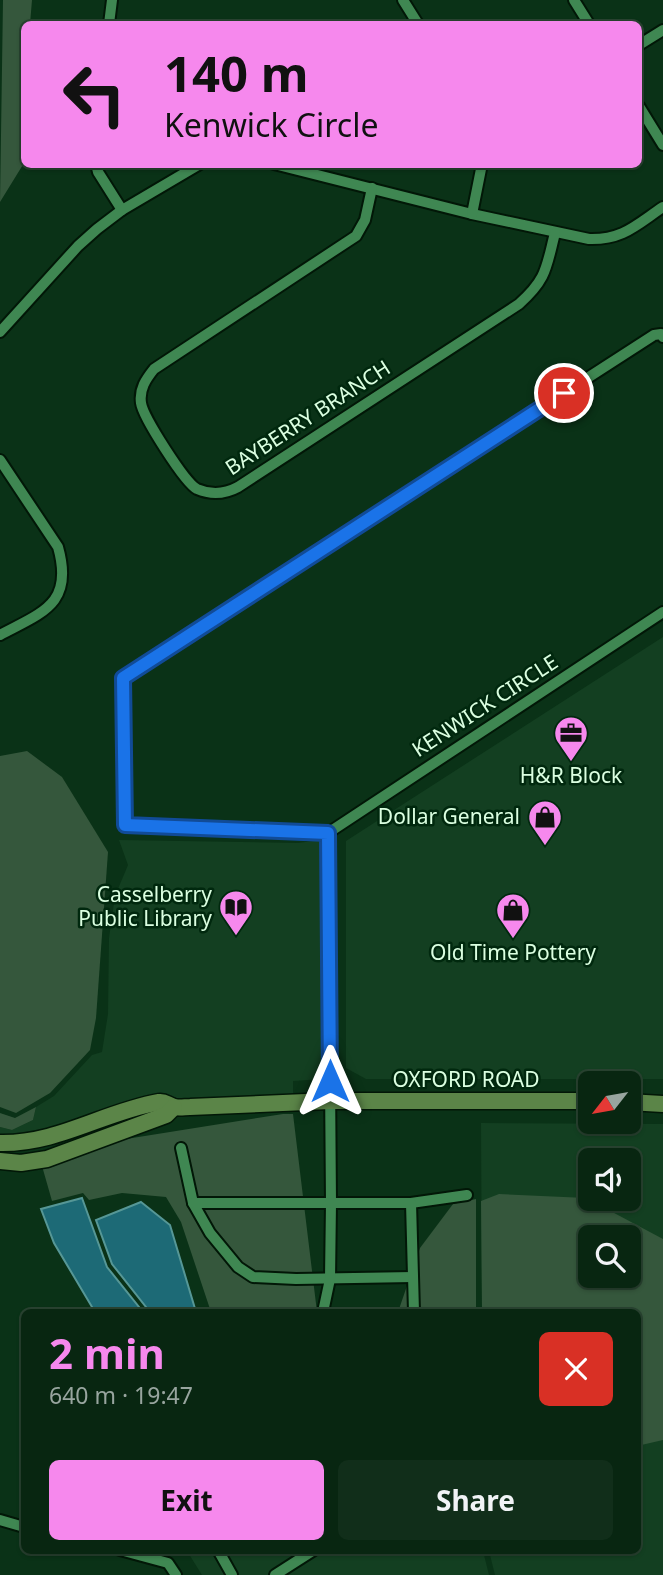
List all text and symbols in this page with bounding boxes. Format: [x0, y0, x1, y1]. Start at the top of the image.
text: 140 m [164, 40, 309, 106]
icon: left [49, 49, 140, 140]
text: Kenwick Circle [164, 103, 379, 146]
street label: BAYBERRY BRANCH [220, 353, 395, 481]
pin [534, 363, 594, 423]
icon: arrive [545, 374, 583, 412]
street label: KENWICK CIRCLE [406, 648, 563, 763]
office icon: H&R Block [552, 714, 590, 763]
place label: H&R Block [520, 761, 623, 789]
shop icon: Dollar General [526, 798, 564, 847]
place label: Dollar General [378, 802, 520, 830]
place label: Casselberry Public Library [78, 880, 212, 932]
library icon: Casselberry Public Library [217, 888, 255, 937]
shop icon: Old Time Pottery [494, 891, 532, 940]
place label: Old Time Pottery [430, 938, 596, 966]
position arrow [293, 1044, 367, 1118]
street label: OXFORD ROAD [392, 1065, 540, 1093]
north arrow [578, 1071, 640, 1134]
map controls [578, 1071, 641, 1288]
button: sound [578, 1148, 641, 1211]
button: search [578, 1225, 641, 1288]
text: 2 min [49, 1324, 165, 1381]
button: close [539, 1332, 613, 1406]
text: 640 m · 19:47 [49, 1379, 193, 1411]
button: Exit [49, 1460, 324, 1540]
button: Share [338, 1460, 613, 1540]

